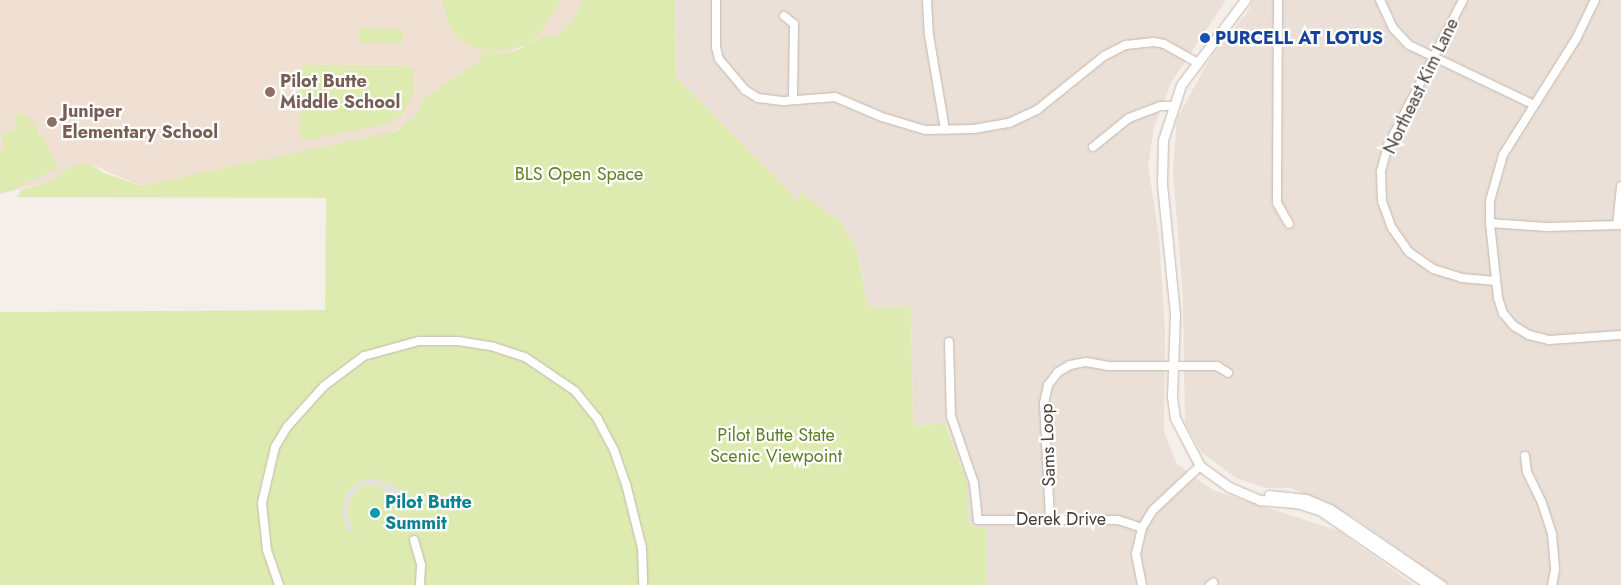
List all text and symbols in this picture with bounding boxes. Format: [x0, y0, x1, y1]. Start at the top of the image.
street label: Northeast Kim Lane [1379, 15, 1463, 157]
place label: PURCELL AT LOTUS [1215, 27, 1383, 49]
marker: PURCELL AT LOTUS [1199, 32, 1211, 44]
place label: Pilot Butte Middle School [280, 71, 400, 114]
marker: Pilot Butte Middle School [264, 86, 276, 98]
place label: Juniper Elementary School [62, 101, 218, 144]
marker: Juniper Elementary School [46, 116, 58, 128]
park label: BLS Open Space [515, 163, 643, 185]
street label: Sams Loop [1036, 403, 1060, 487]
park label: Pilot Butte State Scenic Viewpoint [710, 425, 842, 468]
place label: Pilot Butte Summit [385, 492, 472, 534]
marker: Pilot Butte Summit [369, 507, 381, 519]
street label: Derek Drive [1016, 508, 1106, 530]

